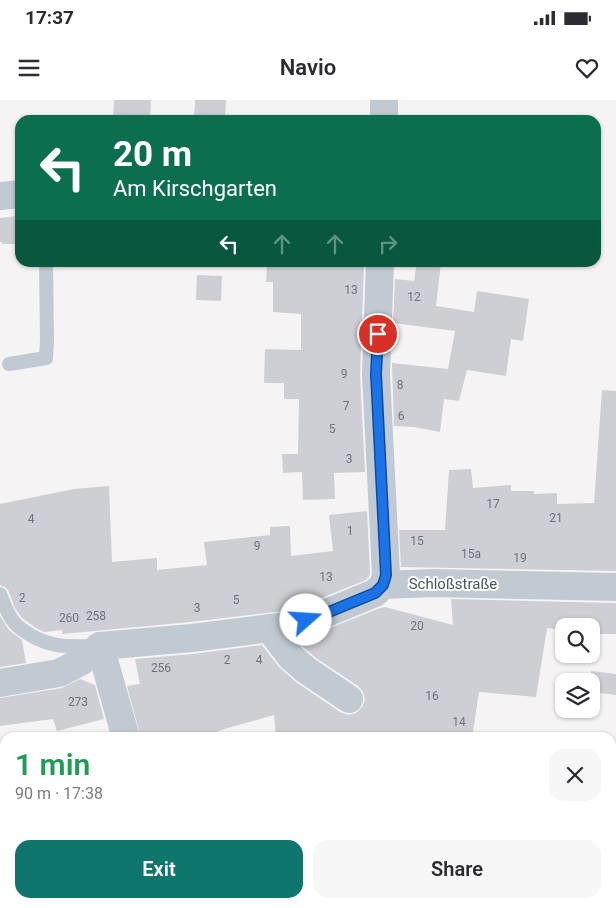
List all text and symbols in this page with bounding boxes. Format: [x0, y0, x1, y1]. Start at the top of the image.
text: 17:37 [25, 6, 74, 29]
icon: menu [15, 54, 43, 82]
icon: heart [573, 54, 601, 82]
text: Navio [280, 55, 336, 80]
text: 20 m [113, 134, 192, 175]
icon: left [30, 135, 95, 200]
text: Am Kirschgarten [113, 176, 277, 201]
icon: left [215, 230, 243, 258]
icon: ahead [268, 230, 296, 258]
icon: ahead [321, 230, 349, 258]
icon: right [374, 230, 402, 258]
house number: 13 [344, 283, 358, 297]
house number: 12 [407, 290, 421, 304]
pin [357, 313, 399, 355]
icon: arrive [364, 320, 392, 348]
house number: 9 [341, 367, 347, 381]
house number: 8 [397, 378, 404, 392]
house number: 7 [343, 399, 350, 413]
house number: 6 [398, 409, 405, 423]
house number: 5 [329, 422, 336, 436]
house number: 3 [346, 452, 352, 466]
house number: 17 [486, 497, 500, 511]
house number: 21 [549, 511, 563, 525]
house number: 4 [28, 512, 35, 526]
house number: 1 [347, 524, 353, 538]
house number: 15 [410, 534, 424, 548]
house number: 9 [254, 539, 260, 553]
house number: 15a [461, 547, 481, 561]
house number: 19 [513, 551, 527, 565]
house number: 13 [319, 570, 333, 584]
street label: Schloßstraße [409, 575, 497, 593]
house number: 2 [19, 591, 26, 605]
house number: 5 [233, 593, 240, 607]
position arrow [279, 593, 331, 645]
house number: 3 [194, 601, 200, 615]
house number: 258 [86, 609, 106, 623]
house number: 260 [59, 611, 79, 625]
map controls [555, 618, 600, 718]
button: search [555, 618, 600, 663]
house number: 20 [410, 619, 424, 633]
house number: 2 [224, 653, 231, 667]
house number: 4 [256, 653, 263, 667]
house number: 256 [151, 661, 171, 675]
button: layers [555, 673, 600, 718]
house number: 16 [425, 689, 439, 703]
house number: 273 [68, 695, 88, 709]
house number: 14 [452, 715, 466, 729]
text: 1 min [15, 747, 90, 782]
button: close [549, 749, 601, 801]
text: 90 m · 17:38 [15, 784, 103, 803]
button: Exit [15, 840, 303, 898]
button: Share [313, 840, 601, 898]

